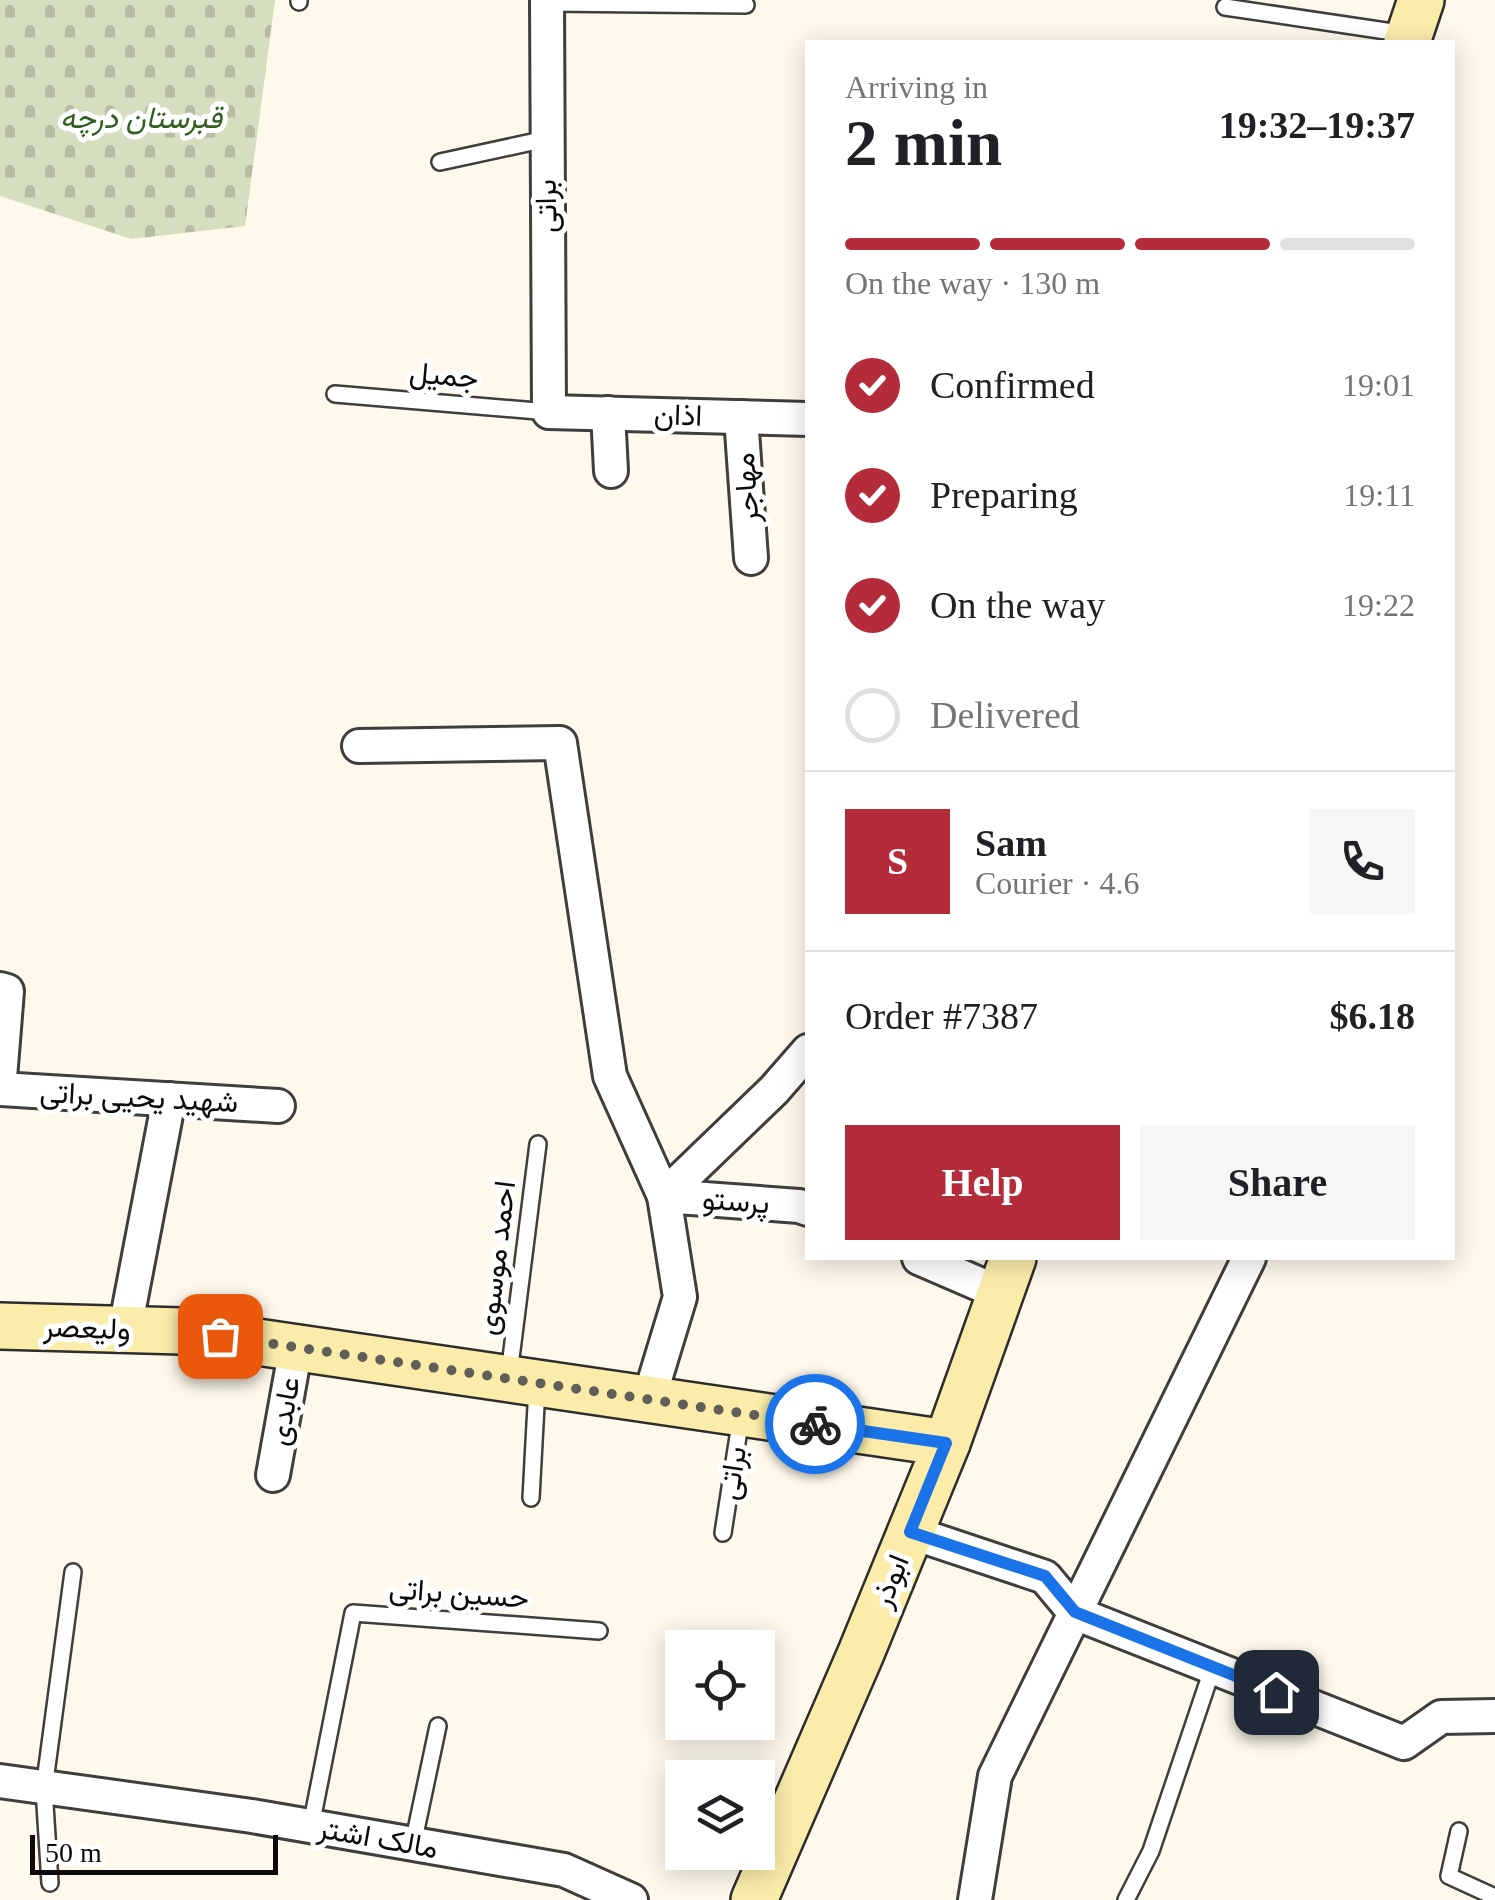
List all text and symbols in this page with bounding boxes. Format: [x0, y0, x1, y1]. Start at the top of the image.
text: Arriving in [845, 69, 988, 105]
park label: قبرستان درچه [60, 101, 224, 138]
text: 19:32–19:37 [1219, 104, 1415, 146]
text: 2 min [845, 107, 1002, 179]
street label: براتی [529, 179, 564, 233]
text: On the way · 130 m [845, 265, 1100, 301]
street label: جمیل [408, 355, 480, 395]
icon: check [845, 358, 900, 413]
text: Confirmed [930, 364, 1095, 406]
text: 19:01 [1342, 367, 1415, 403]
street label: اذان [653, 397, 703, 432]
street label: مهاجر [727, 452, 766, 525]
icon: check [845, 468, 900, 523]
text: Preparing [930, 474, 1078, 516]
text: 19:11 [1343, 477, 1415, 513]
icon: check [845, 578, 900, 633]
text: On the way [930, 584, 1105, 626]
text: 19:22 [1342, 587, 1415, 623]
text: Delivered [930, 694, 1080, 736]
button: phone [1310, 809, 1415, 914]
text: Sam [975, 822, 1047, 864]
text: S [887, 840, 908, 882]
text: Courier · 4.6 [975, 865, 1139, 901]
text: Order #7387 [845, 995, 1038, 1037]
text: $6.18 [1330, 995, 1415, 1037]
street label: شهید یحیی براتی [39, 1075, 239, 1120]
button: Help [845, 1125, 1120, 1240]
button: Share [1140, 1125, 1415, 1240]
street label: احمد موسوی [470, 1179, 523, 1337]
street label: پرستو [701, 1182, 771, 1223]
pin [178, 1294, 263, 1379]
street label: ولیعصر [42, 1309, 131, 1348]
icon: bag [193, 1309, 248, 1364]
street label: عابدی [261, 1374, 308, 1448]
courier [765, 1374, 865, 1474]
icon: bike [788, 1397, 843, 1452]
street label: براتی [711, 1444, 754, 1502]
street label: ابوذر [864, 1550, 917, 1614]
street label: حسین براتی [388, 1571, 530, 1616]
map controls [665, 1630, 775, 1870]
button: locate [665, 1630, 775, 1740]
pin [1234, 1650, 1319, 1735]
icon: home [1249, 1665, 1304, 1720]
button: layers [665, 1760, 775, 1870]
street label: مالک اشتر [314, 1811, 441, 1866]
scale bar [30, 1830, 278, 1874]
text: 50 m [45, 1837, 102, 1868]

